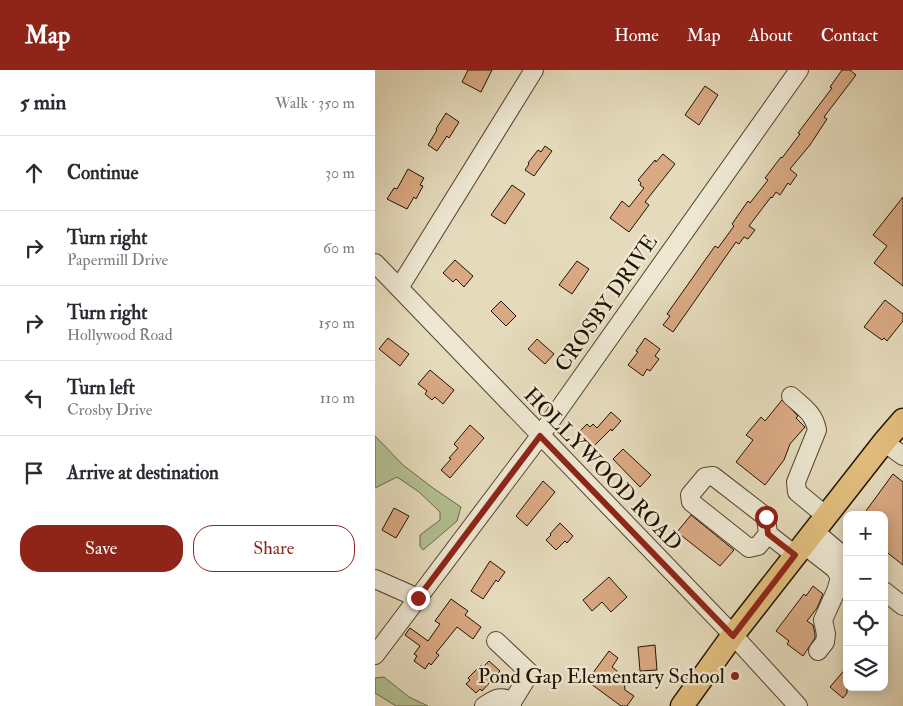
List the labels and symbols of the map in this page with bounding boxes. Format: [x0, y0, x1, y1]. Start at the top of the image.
street label: CROSBY DRIVE [549, 229, 664, 377]
street label: HOLLYWOOD ROAD [518, 382, 688, 557]
route start [755, 506, 778, 529]
route end [407, 587, 430, 610]
place label: Pond Gap Elementary School [478, 663, 726, 690]
marker: Pond Gap Elementary School [729, 670, 741, 682]

